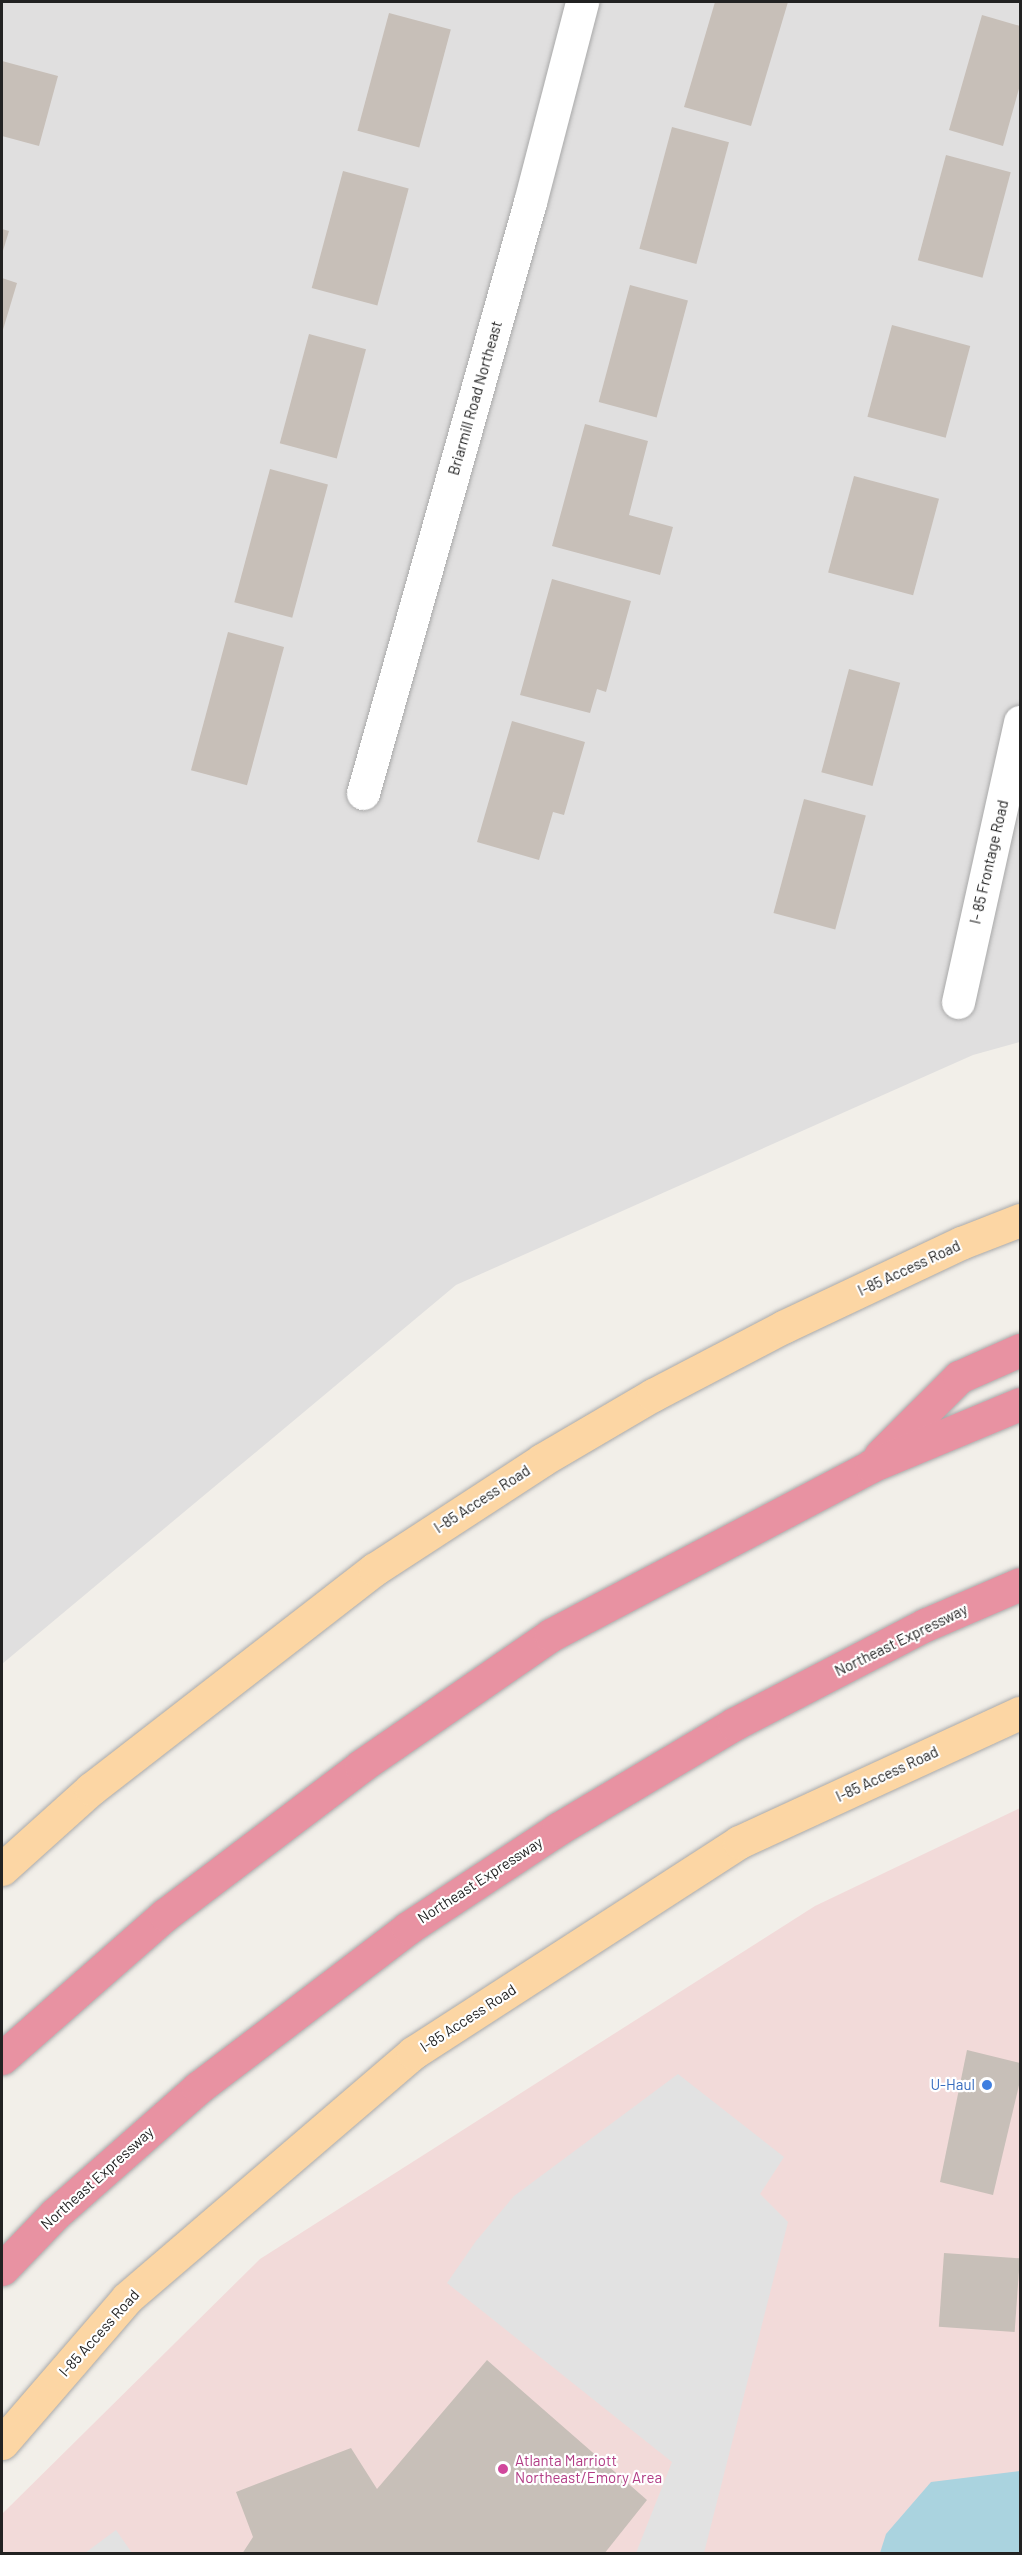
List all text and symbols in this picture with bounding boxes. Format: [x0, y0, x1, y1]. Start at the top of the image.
street label: Briarmill Road Northeast [444, 319, 506, 477]
street label: I- 85 Frontage Road [966, 798, 1012, 926]
street label: I-85 Access Road [855, 1236, 963, 1300]
street label: I-85 Access Road [431, 1461, 533, 1537]
street label: Northeast Expressway [832, 1600, 970, 1680]
street label: I-85 Access Road [833, 1742, 941, 1806]
street label: Northeast Expressway [414, 1833, 546, 1927]
street label: I-85 Access Road [417, 1980, 519, 2056]
place label: U-Haul [930, 2076, 975, 2094]
marker: U-Haul [980, 2078, 994, 2092]
street label: Northeast Expressway [37, 2123, 157, 2233]
street label: I-85 Access Road [55, 2286, 143, 2380]
place label: Atlanta Marriott Northeast/Emory Area [515, 2451, 662, 2486]
marker: Atlanta Marriott Northeast/Emory Area [496, 2462, 510, 2476]

